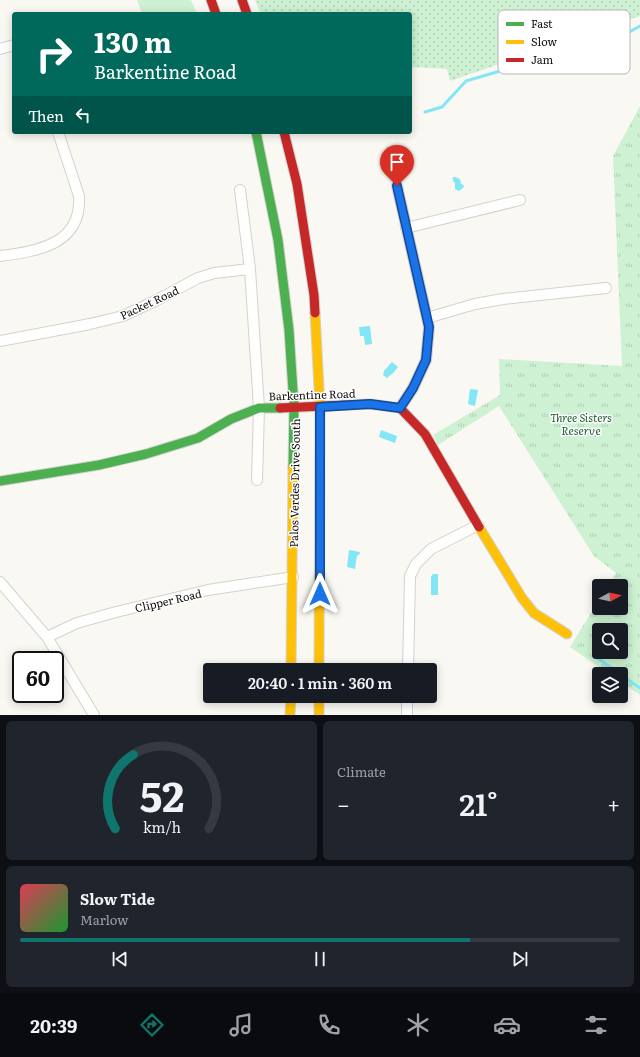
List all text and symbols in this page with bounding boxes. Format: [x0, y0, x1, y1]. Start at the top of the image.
legend [498, 10, 630, 74]
text: Fast [531, 15, 553, 31]
text: 130 m [94, 20, 172, 62]
icon: right [28, 28, 80, 80]
text: Slow [531, 33, 557, 49]
text: Jam [531, 51, 554, 67]
text: Barkentine Road [94, 58, 237, 85]
text: Then [28, 104, 64, 127]
icon: left [72, 104, 94, 126]
pin [380, 145, 414, 186]
icon: arrive [386, 151, 408, 173]
street label: Packet Road [117, 281, 181, 323]
street label: Barkentine Road [268, 384, 356, 404]
park label: Three Sisters Reserve [550, 409, 612, 438]
street label: Palos Verdes Drive South [285, 418, 303, 548]
position arrow [299, 573, 341, 615]
north arrow [592, 579, 628, 615]
map controls [592, 579, 628, 703]
street label: Clipper Road [133, 584, 203, 615]
button: search [592, 623, 628, 659]
speed limit sign: 60 [12, 651, 64, 703]
button: layers [592, 667, 628, 703]
text: 20:40 · 1 min · 360 m [248, 671, 392, 694]
text: 52 [139, 762, 184, 824]
text: Climate [337, 762, 386, 781]
text: 21° [459, 781, 498, 825]
text: − [337, 787, 350, 820]
text: + [607, 787, 620, 820]
text: km/h [142, 815, 181, 836]
text: Slow Tide [80, 887, 155, 910]
text: Marlow [80, 910, 128, 929]
icon: previous [109, 948, 131, 970]
icon: pause [309, 948, 331, 970]
icon: next [509, 948, 531, 970]
icon: directions [138, 1011, 166, 1039]
icon: music [227, 1011, 255, 1039]
icon: phone [315, 1011, 343, 1039]
icon: climate [404, 1011, 432, 1039]
icon: car [493, 1011, 521, 1039]
icon: filters [582, 1011, 610, 1039]
text: 20:39 [30, 1012, 77, 1039]

